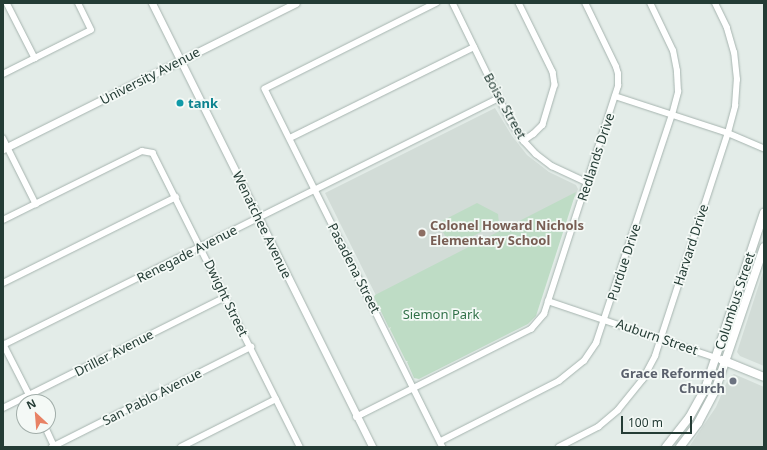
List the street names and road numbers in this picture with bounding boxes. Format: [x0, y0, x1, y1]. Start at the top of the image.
street label: University Avenue [97, 44, 203, 108]
street label: Boise Street [481, 70, 529, 142]
street label: Redlands Drive [574, 111, 618, 203]
street label: Wenatchee Avenue [229, 169, 295, 281]
street label: Harvard Drive [670, 202, 712, 288]
street label: Pasadena Street [325, 220, 383, 316]
street label: Renegade Avenue [134, 222, 240, 286]
street label: Purdue Drive [604, 222, 644, 302]
street label: Columbus Street [712, 250, 758, 352]
street label: Dwight Street [201, 257, 251, 339]
street label: Auburn Street [614, 316, 700, 358]
street label: Driller Avenue [72, 326, 156, 380]
street label: San Pablo Avenue [100, 365, 204, 429]

